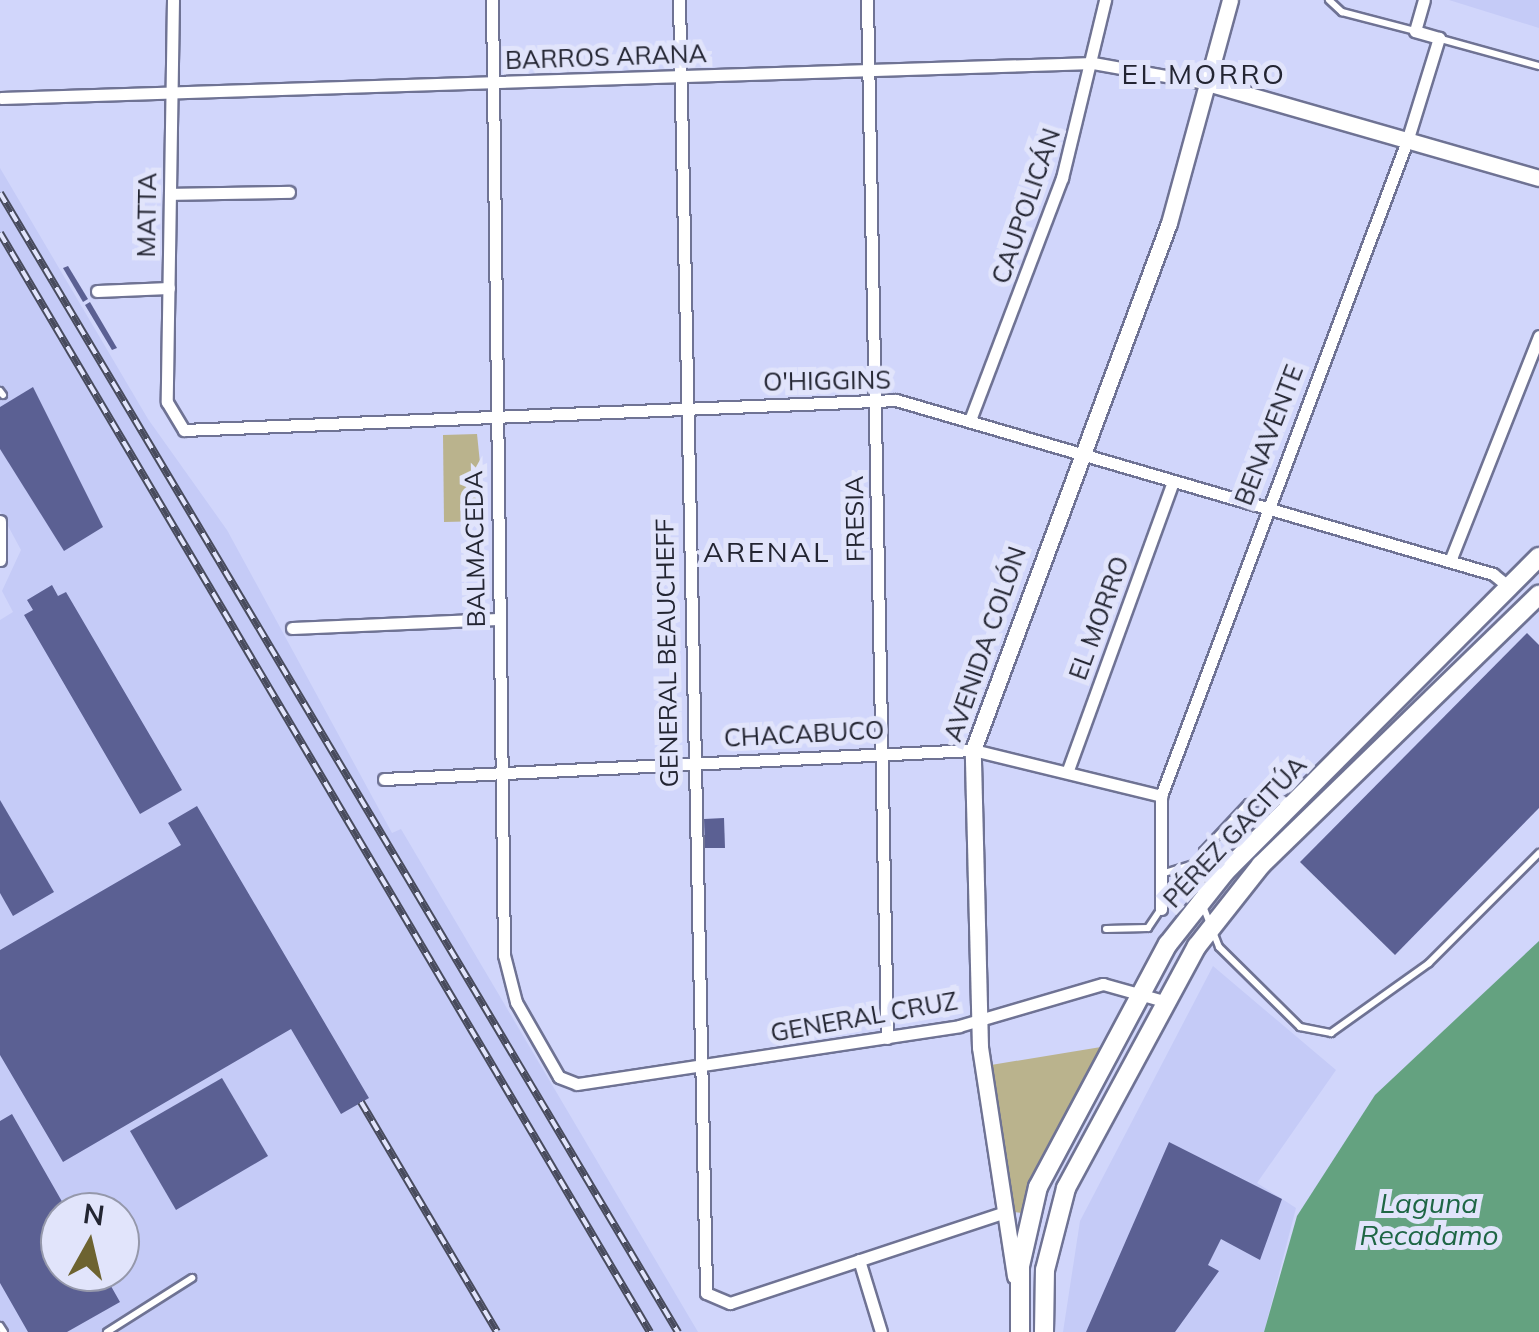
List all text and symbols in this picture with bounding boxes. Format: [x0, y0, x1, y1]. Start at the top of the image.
street label: BARROS ARANA [505, 38, 707, 76]
district label: EL MORRO [1122, 57, 1286, 91]
street label: CAUPOLICÁN [985, 124, 1067, 288]
street label: MATTA [131, 172, 163, 258]
street label: BENAVENTE [1228, 361, 1310, 509]
street label: O'HIGGINS [763, 365, 891, 397]
street label: BALMACEDA [459, 470, 491, 628]
street label: FRESIA [839, 476, 871, 562]
street label: GENERAL BEAUCHEFF [650, 518, 684, 788]
district label: ARENAL [703, 535, 831, 569]
street label: AVENIDA COLÓN [938, 543, 1032, 745]
street label: EL MORRO [1063, 552, 1135, 684]
street label: CHACABUCO [723, 715, 885, 753]
street label: PÉREZ GACITÚA [1157, 750, 1313, 914]
street label: GENERAL CRUZ [768, 986, 960, 1048]
water label: Laguna Recadamo [1359, 1186, 1499, 1252]
north arrow [40, 1192, 140, 1292]
text: N [81, 1195, 107, 1233]

